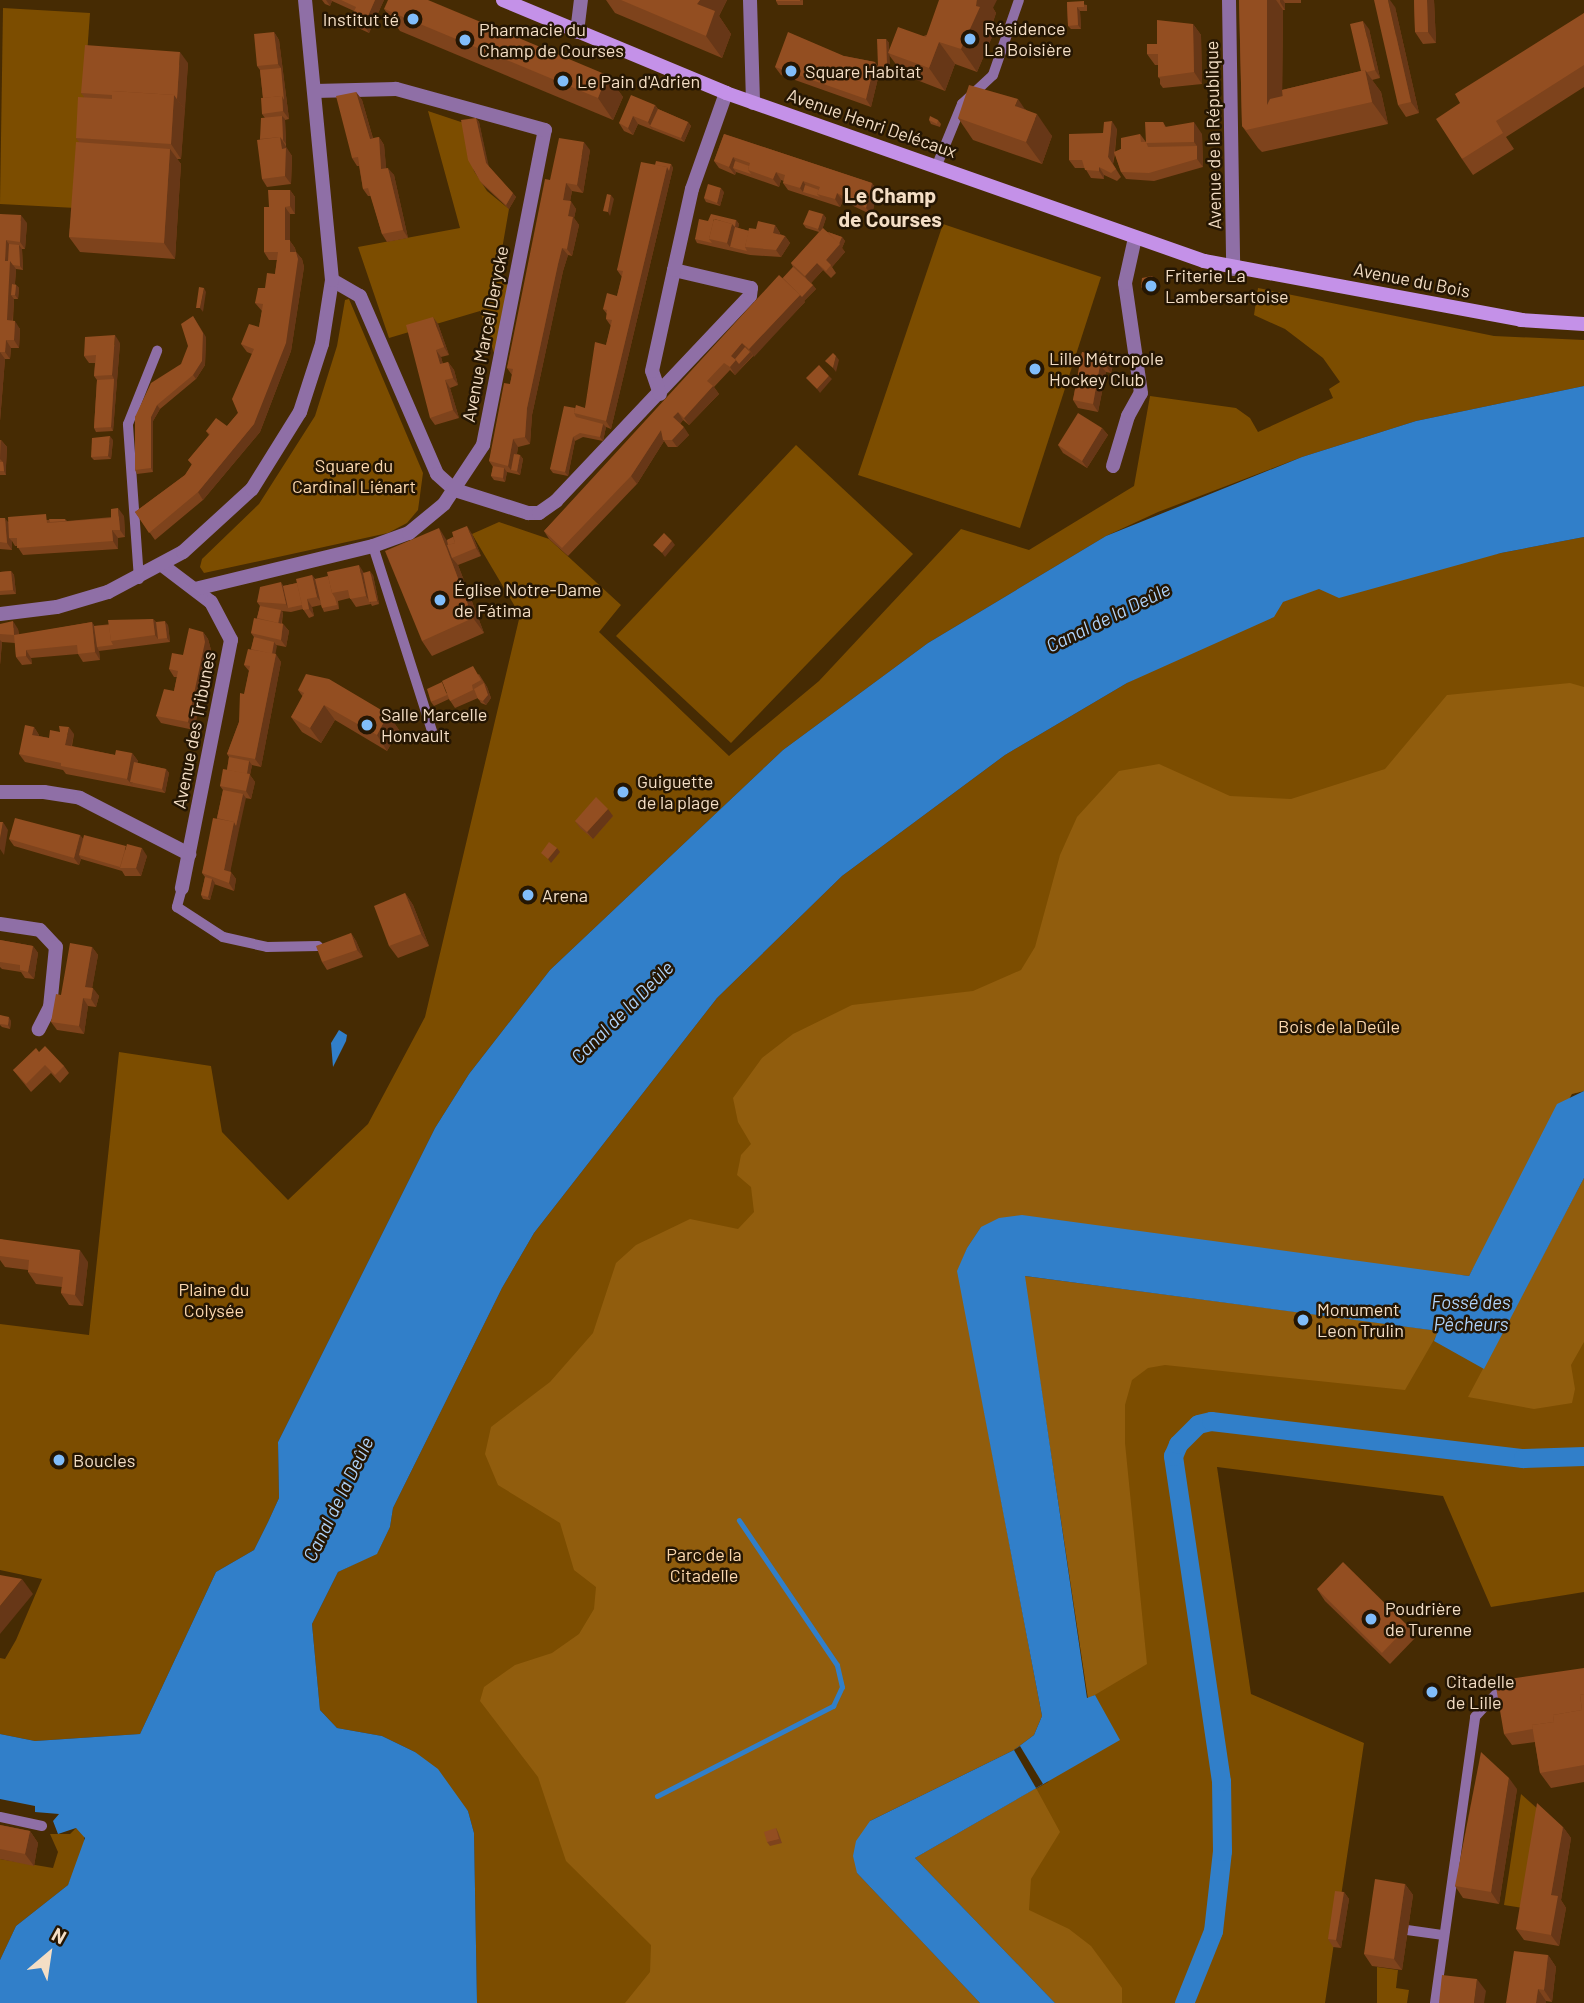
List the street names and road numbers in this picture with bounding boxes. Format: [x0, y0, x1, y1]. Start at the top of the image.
street label: Avenue de la République [1201, 41, 1225, 229]
street label: Avenue Henri Delécaux [784, 84, 960, 162]
street label: Avenue Marcel Derycke [457, 244, 513, 424]
street label: Avenue du Bois [1352, 258, 1472, 302]
street label: Avenue des Tribunes [168, 649, 220, 811]

